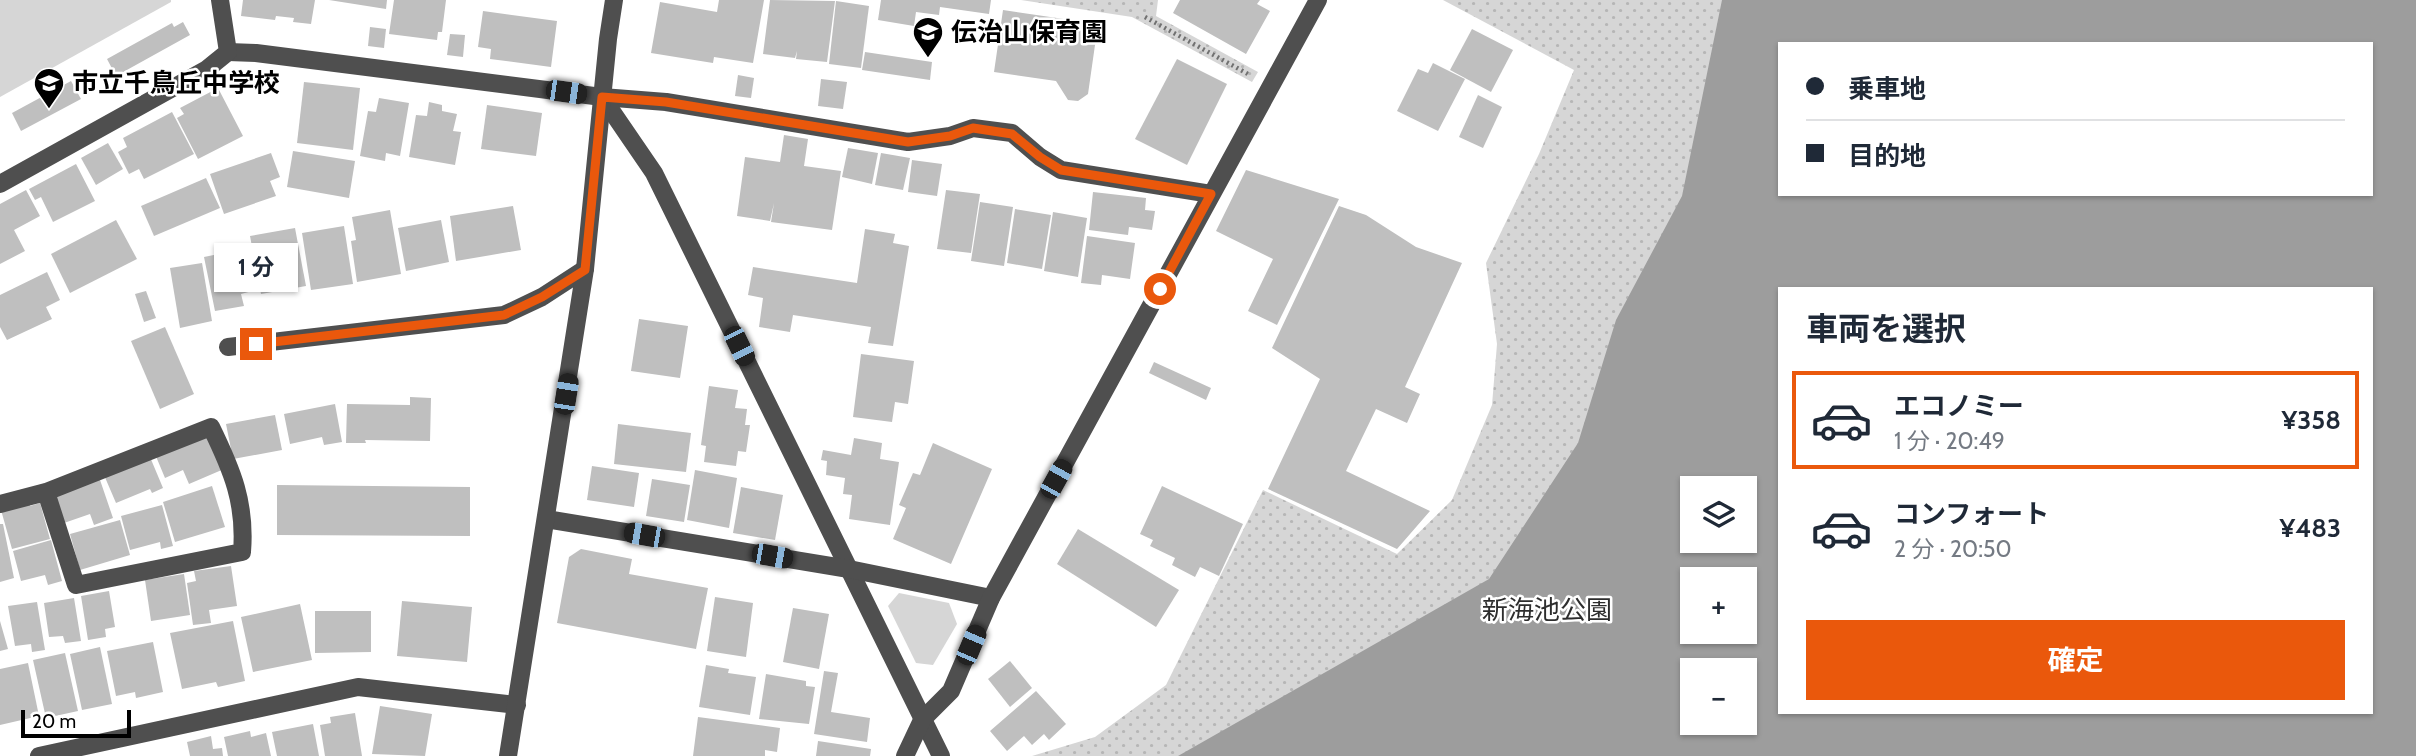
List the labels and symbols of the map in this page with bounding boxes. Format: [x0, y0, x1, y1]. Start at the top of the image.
school or university icon: 伝治山保育園 [911, 15, 945, 59]
place label: 伝治山保育園 [951, 16, 1107, 48]
school or university icon: 市立千鳥丘中学校 [32, 66, 66, 110]
place label: 市立千鳥丘中学校 [72, 67, 280, 99]
car [544, 79, 589, 105]
callout: 1 分 [214, 243, 298, 292]
route start [1144, 273, 1176, 305]
car [721, 323, 758, 369]
route end [240, 328, 272, 360]
car [553, 372, 580, 416]
car [1037, 456, 1076, 502]
car [622, 521, 667, 549]
car [750, 542, 795, 570]
park label: 新海池公園 [1482, 594, 1612, 626]
car [954, 622, 989, 668]
scale bar [21, 707, 131, 739]

